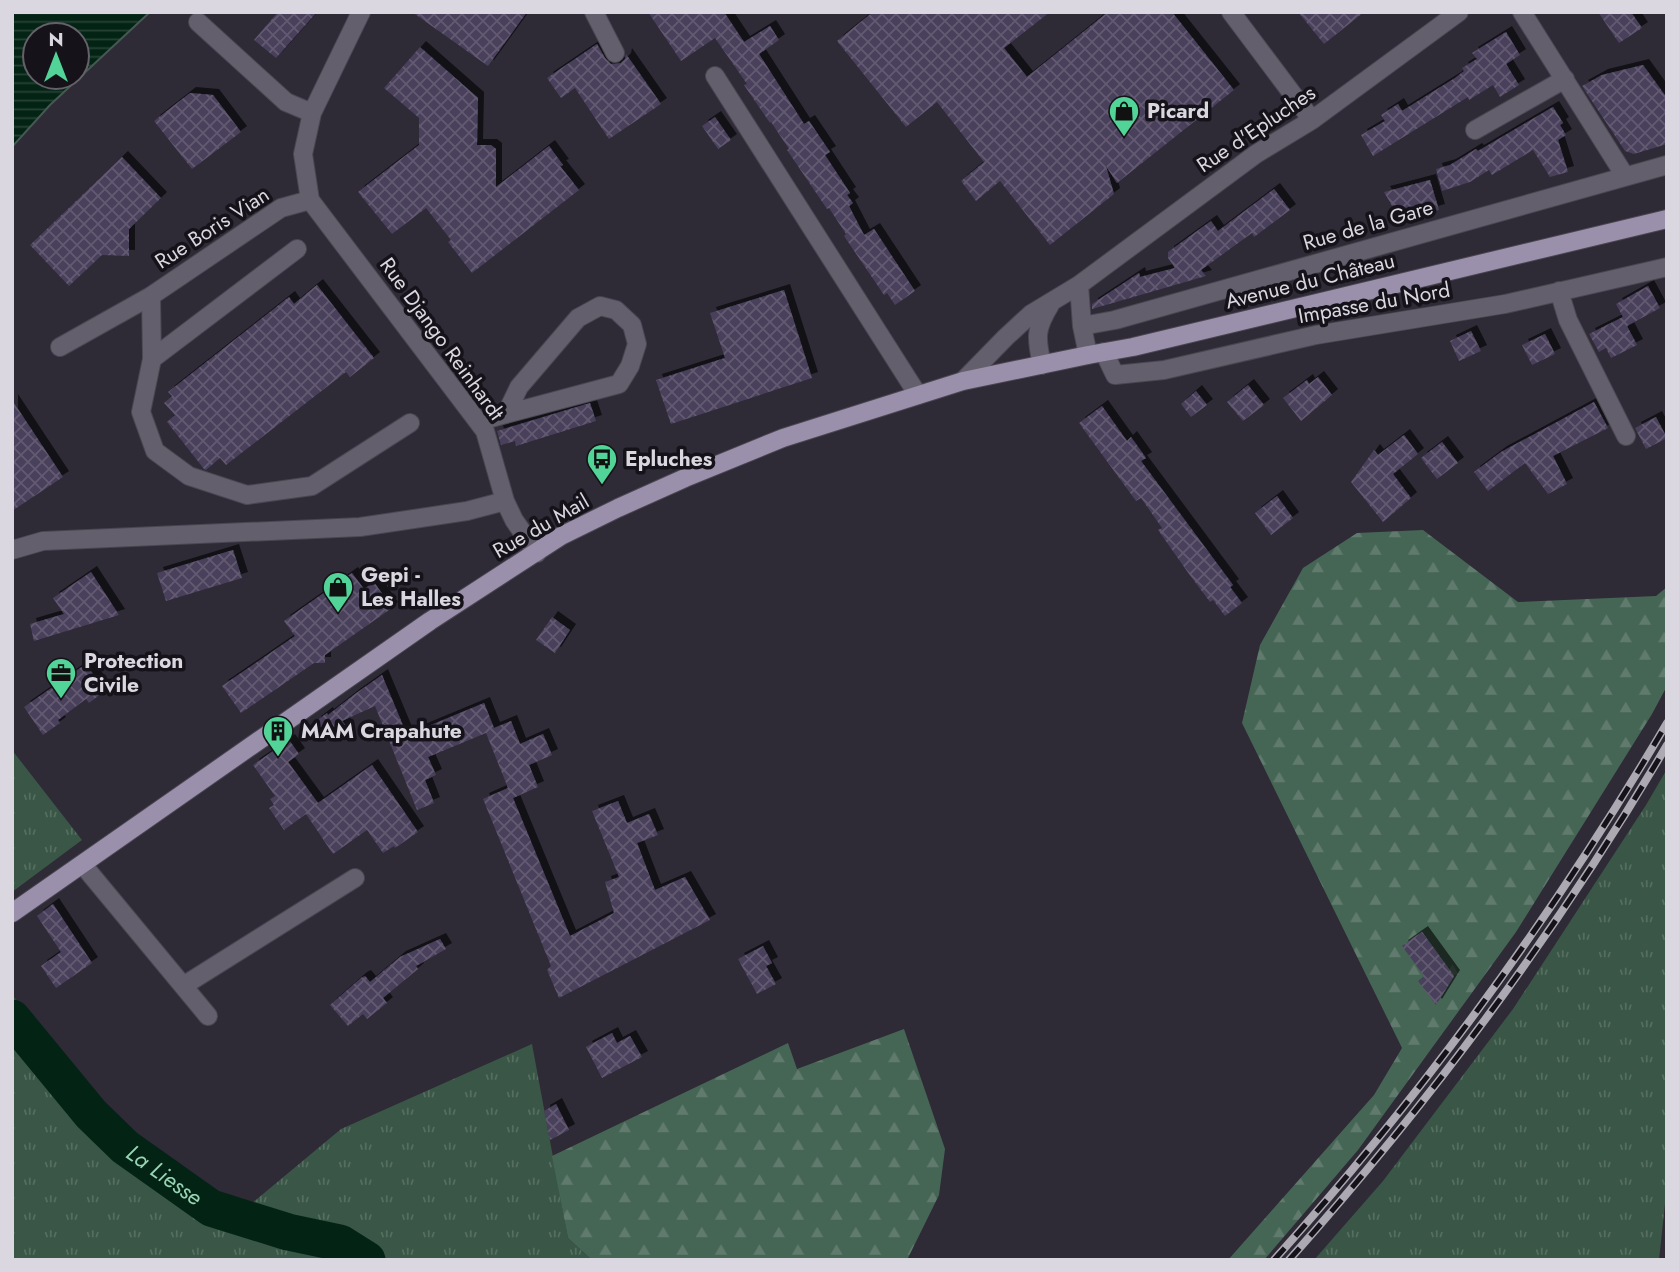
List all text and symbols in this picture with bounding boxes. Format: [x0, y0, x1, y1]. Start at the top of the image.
north arrow [21, 21, 91, 91]
text: N [48, 26, 64, 53]
street label: Rue d'Epluches [1191, 78, 1321, 180]
shop icon: Picard [1107, 94, 1141, 138]
place label: Picard [1147, 96, 1209, 126]
street label: Rue Boris Vian [149, 180, 275, 276]
street label: Rue de la Gare [1299, 192, 1437, 258]
street label: Avenue du Château [1222, 245, 1398, 317]
street label: Rue Django Reinhardt [373, 251, 511, 427]
street label: Impasse du Nord [1296, 275, 1452, 331]
bus stop icon: Epluches [585, 442, 619, 486]
place label: Epluches [625, 444, 713, 474]
street label: Rue du Mail [487, 486, 595, 566]
place label: Gepi - Les Halles [361, 560, 461, 614]
shop icon: Gepi - Les Halles [321, 570, 355, 614]
place label: Protection Civile [84, 646, 183, 700]
office icon: Protection Civile [44, 656, 78, 700]
building icon: MAM Crapahute [261, 714, 295, 758]
place label: MAM Crapahute [301, 716, 462, 746]
water label: La Liesse [119, 1136, 210, 1214]

